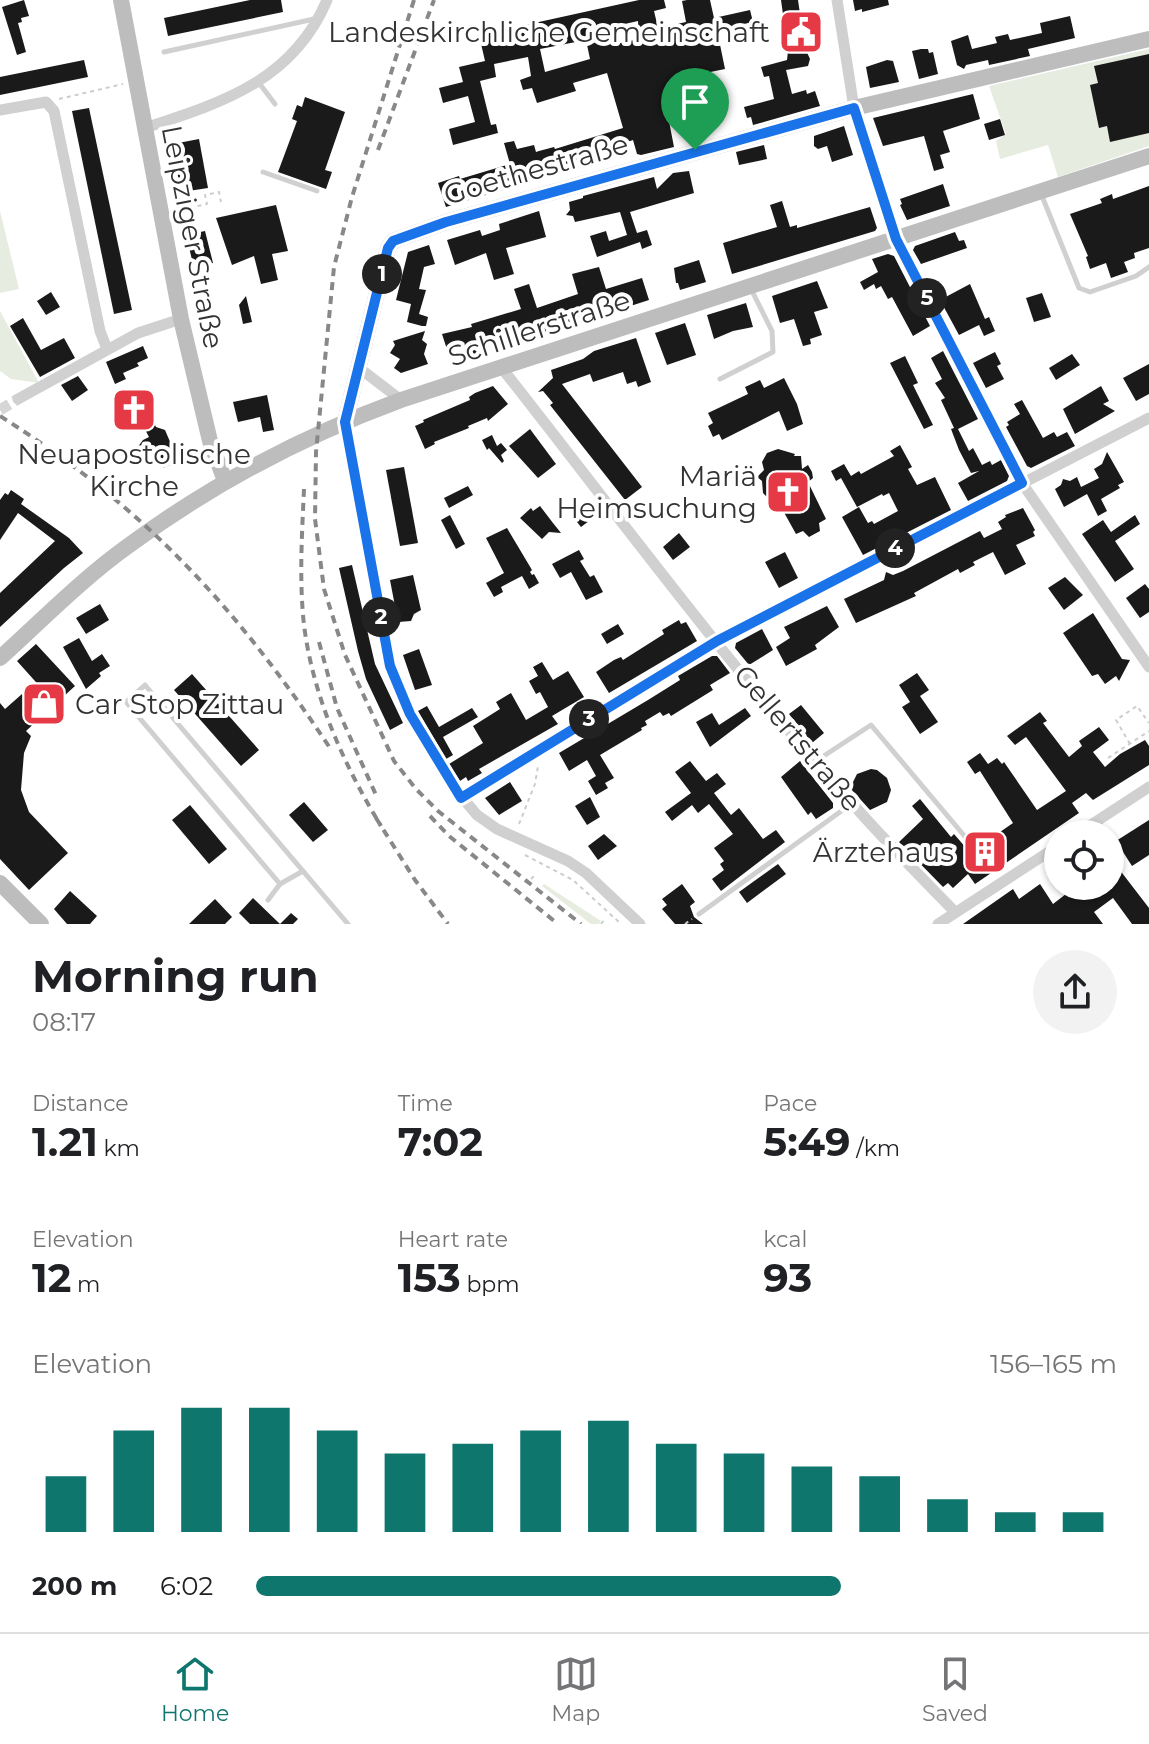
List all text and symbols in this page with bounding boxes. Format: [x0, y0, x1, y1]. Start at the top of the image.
public building icon: Landeskirchliche Gemeinschaft [777, 8, 825, 56]
place label: Landeskirchliche Gemeinschaft [328, 15, 770, 49]
pin [661, 68, 729, 150]
icon: arrive [673, 80, 717, 124]
street label: Leipziger Straße [155, 122, 231, 352]
street label: Goethestraße [440, 126, 632, 212]
pin: 1 [362, 254, 402, 294]
text: 1 [378, 260, 386, 287]
pin: 5 [907, 278, 947, 318]
street label: Schillerstraße [444, 283, 634, 373]
text: 5 [920, 284, 934, 311]
church icon: Neuapostolische Kirche [110, 386, 158, 434]
place label: Neuapostolische Kirche [17, 437, 251, 503]
place label: Mariä Heimsuchung [556, 459, 757, 525]
church icon: Mariä Heimsuchung [764, 468, 812, 516]
pin: 4 [875, 528, 915, 568]
text: 4 [887, 534, 903, 561]
pin: 2 [361, 597, 401, 637]
text: 2 [375, 603, 387, 630]
street label: Gellertstraße [727, 658, 869, 818]
shop icon: Car Stop Zittau [20, 680, 68, 728]
place label: Car Stop Zittau [75, 687, 284, 721]
pin: 3 [569, 699, 609, 739]
text: 3 [582, 705, 596, 732]
map controls [1044, 820, 1124, 900]
button: locate [1044, 820, 1124, 900]
building icon: Ärztehaus [961, 828, 1009, 876]
place label: Ärztehaus [813, 835, 954, 869]
text: Morning run [32, 949, 319, 1003]
button: share [1033, 950, 1117, 1034]
text: 08:17 [32, 1006, 96, 1038]
text: Distance [32, 1090, 129, 1117]
text: Time [398, 1090, 453, 1117]
text: Pace [763, 1090, 817, 1117]
text: 1.21 [32, 1117, 98, 1166]
text: 7:02 [398, 1117, 483, 1166]
text: 5:49 [763, 1117, 851, 1166]
text: km [98, 1135, 140, 1162]
text: /km [851, 1135, 900, 1162]
text: Elevation [32, 1226, 134, 1253]
text: Heart rate [398, 1226, 508, 1253]
text: kcal [763, 1226, 807, 1253]
text: 12 [32, 1253, 71, 1302]
text: 153 [398, 1253, 461, 1302]
text: 93 [763, 1253, 812, 1302]
text: m [71, 1271, 100, 1298]
text: bpm [461, 1271, 520, 1298]
text: Elevation [32, 1348, 152, 1380]
text: 156–165 m [990, 1348, 1117, 1380]
text: 200 m [32, 1570, 117, 1602]
text: 6:02 [160, 1570, 213, 1602]
tab: Home [161, 1652, 229, 1727]
tab: Map [551, 1652, 600, 1727]
tab: Saved [922, 1652, 988, 1727]

